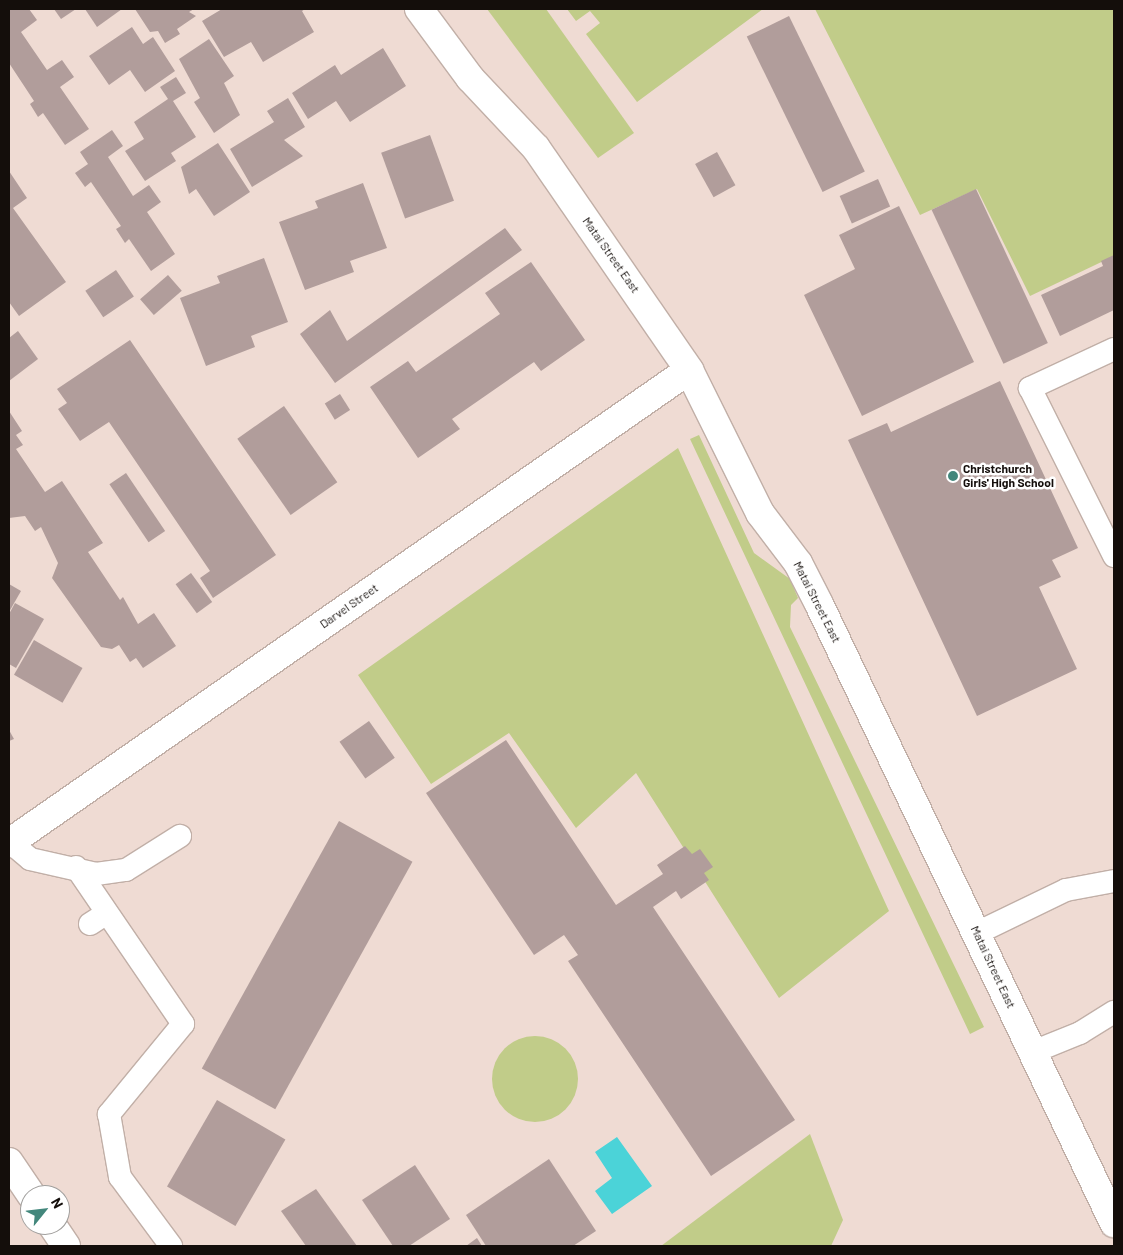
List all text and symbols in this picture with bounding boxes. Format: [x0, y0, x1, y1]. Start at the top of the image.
street label: Matai Street East [579, 214, 643, 296]
place label: Christchurch Girls' High School [963, 462, 1054, 490]
marker: Christchurch Girls' High School [947, 470, 959, 482]
street label: Matai Street East [790, 559, 844, 645]
street label: Darvel Street [317, 581, 381, 631]
street label: Matai Street East [968, 923, 1018, 1011]
north arrow [20, 1185, 70, 1235]
text: N [48, 1195, 67, 1211]

